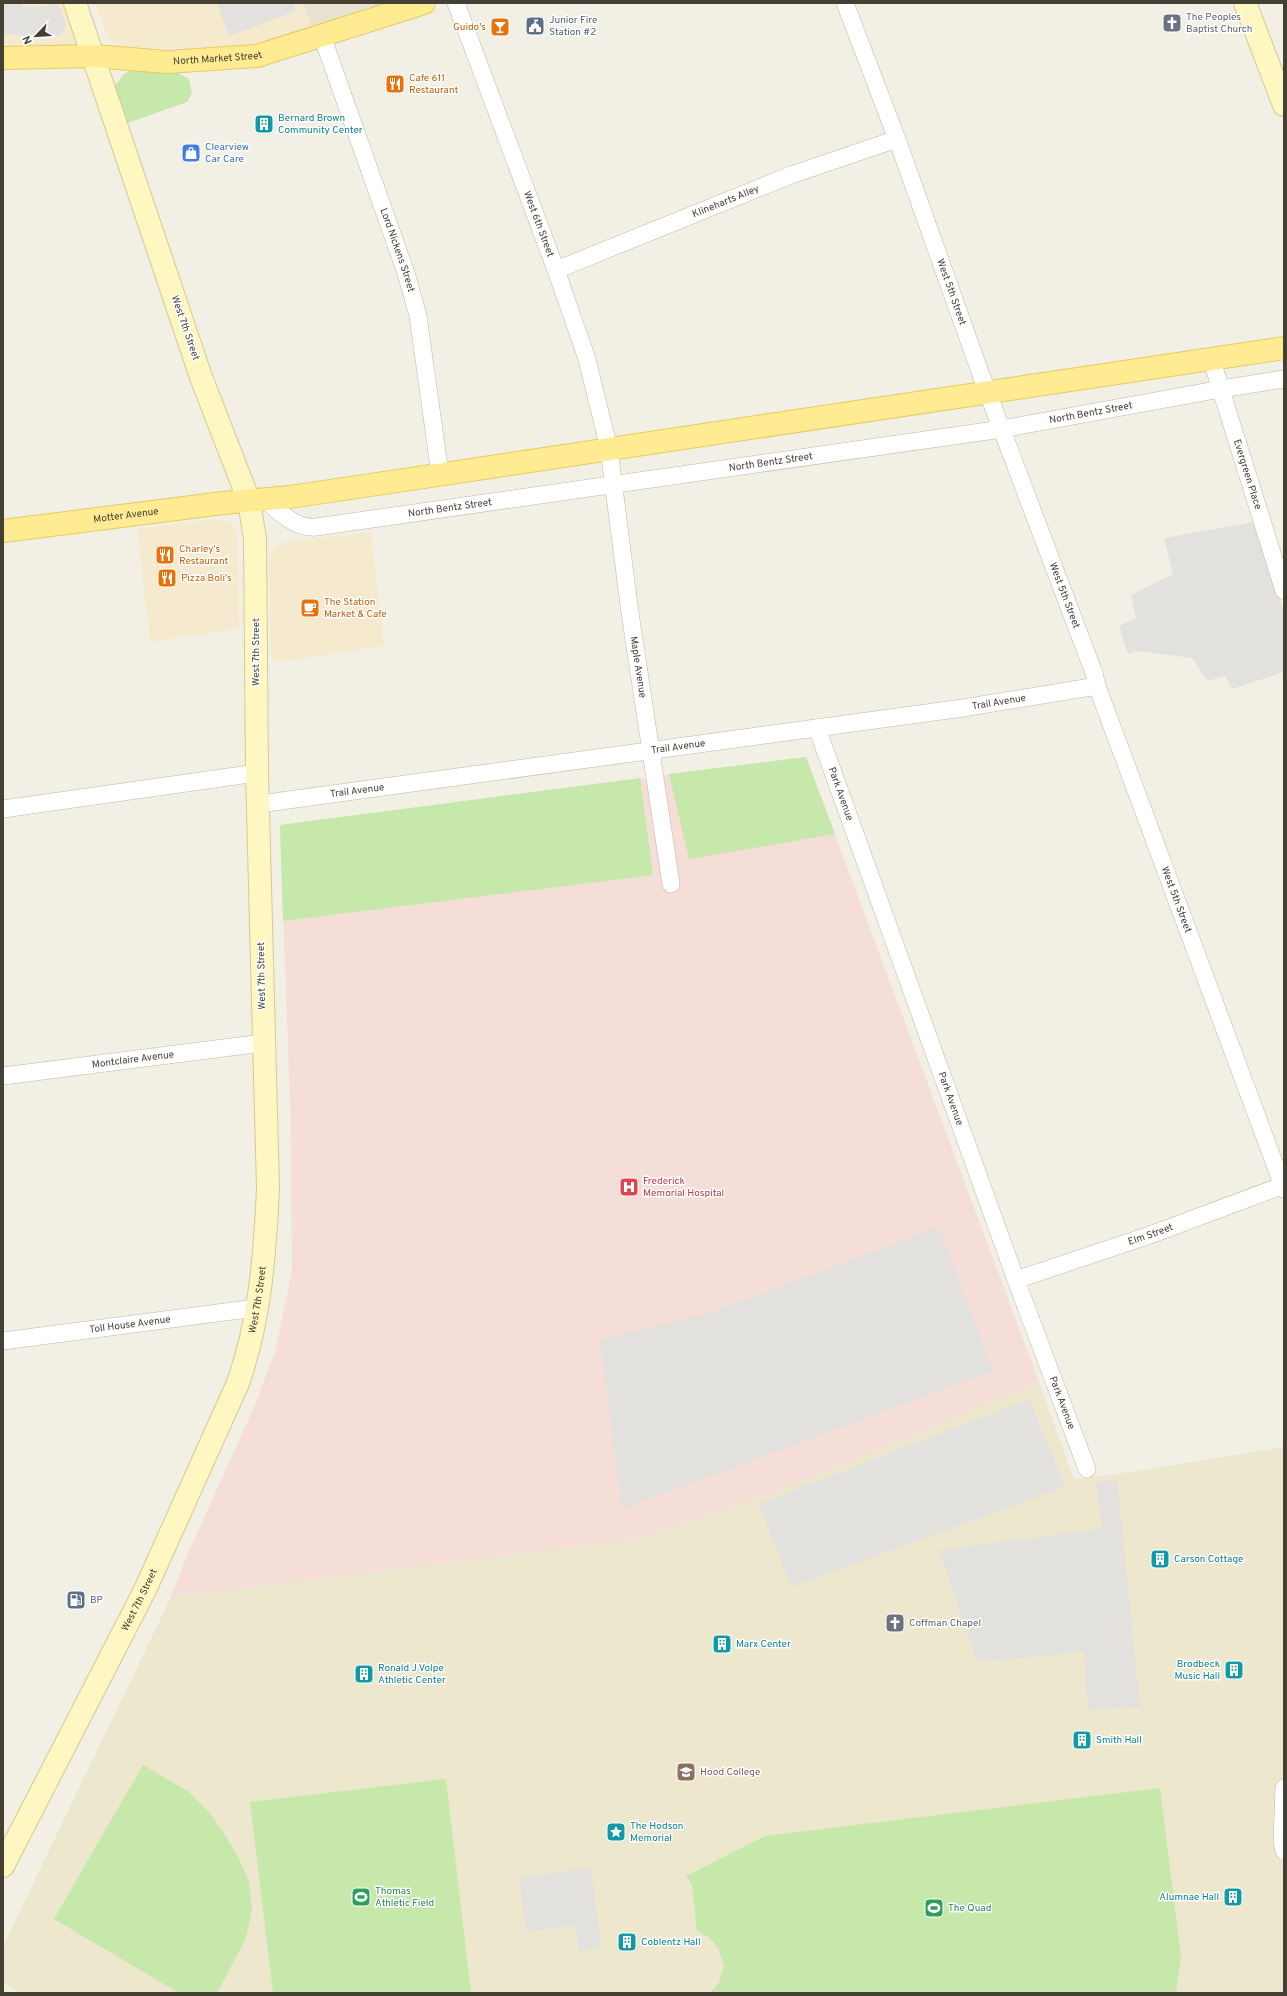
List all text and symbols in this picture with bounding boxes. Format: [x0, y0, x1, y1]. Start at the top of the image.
place label: The Peoples Baptist Church [1186, 11, 1253, 36]
church icon: The Peoples Baptist Church [1161, 12, 1183, 34]
place label: Junior Fire Station #2 [549, 14, 597, 39]
public building icon: Junior Fire Station #2 [524, 15, 546, 37]
north arrow [16, 16, 56, 56]
bar icon: Guido's [489, 16, 511, 38]
place label: Guido's [453, 21, 486, 34]
text: N [20, 33, 36, 46]
street label: North Market Street [173, 48, 264, 68]
place label: Cafe 611 Restaurant [409, 72, 458, 97]
restaurant icon: Cafe 611 Restaurant [384, 73, 406, 95]
place label: Bernard Brown Community Center [278, 112, 363, 137]
building icon: Bernard Brown Community Center [253, 113, 275, 135]
place label: Clearview Car Care [205, 141, 249, 166]
shop icon: Clearview Car Care [180, 142, 202, 164]
street label: Klineharts Alley [690, 182, 761, 221]
street label: West 6th Street [521, 189, 557, 259]
street label: Lord Nickens Street [377, 206, 418, 294]
street label: West 5th Street [934, 257, 969, 327]
street label: West 7th Street [168, 294, 202, 362]
street label: North Bentz Street [1048, 399, 1134, 427]
street label: Evergreen Place [1230, 438, 1265, 511]
street label: North Bentz Street [728, 450, 814, 474]
street label: North Bentz Street [407, 495, 493, 520]
street label: Motter Avenue [93, 505, 159, 526]
place label: Charley's Restaurant [179, 543, 228, 568]
restaurant icon: Charley's Restaurant [154, 544, 176, 566]
street label: West 5th Street [1046, 561, 1083, 631]
restaurant icon: Pizza Boli's [156, 567, 178, 589]
place label: Pizza Boli's [181, 572, 232, 585]
place label: The Station Market & Cafe [324, 596, 387, 621]
cafe icon: The Station Market & Cafe [299, 597, 321, 619]
street label: West 7th Street [250, 618, 263, 686]
street label: Maple Avenue [627, 635, 649, 699]
street label: Trail Avenue [971, 691, 1027, 713]
street label: Trail Avenue [650, 737, 706, 757]
street label: Park Avenue [825, 765, 856, 822]
street label: Trail Avenue [329, 780, 385, 801]
street label: West 5th Street [1158, 865, 1195, 935]
street label: West 7th Street [255, 942, 269, 1010]
street label: Montclaire Avenue [91, 1048, 175, 1071]
street label: Park Avenue [935, 1070, 966, 1127]
place label: Frederick Memorial Hospital [643, 1175, 724, 1200]
hospital icon: Frederick Memorial Hospital [618, 1176, 640, 1198]
street label: Elm Street [1126, 1220, 1175, 1248]
street label: West 7th Street [246, 1265, 269, 1335]
street label: Toll House Avenue [89, 1313, 171, 1336]
street label: Park Avenue [1046, 1374, 1078, 1431]
building icon: Carson Cottage [1149, 1548, 1171, 1570]
place label: Carson Cottage [1174, 1553, 1243, 1566]
street label: West 7th Street [118, 1567, 160, 1633]
fuel station icon: BP [65, 1589, 87, 1611]
place label: BP [90, 1594, 103, 1607]
church icon: Coffman Chapel [884, 1612, 906, 1634]
place label: Coffman Chapel [909, 1617, 981, 1630]
building icon: Marx Center [711, 1633, 733, 1655]
place label: Marx Center [736, 1638, 791, 1651]
place label: Brodbeck Music Hall [1175, 1658, 1220, 1683]
building icon: Brodbeck Music Hall [1223, 1659, 1245, 1681]
place label: Ronald J Volpe Athletic Center [378, 1662, 446, 1687]
building icon: Ronald J Volpe Athletic Center [353, 1663, 375, 1685]
building icon: Smith Hall [1071, 1729, 1093, 1751]
place label: Smith Hall [1096, 1734, 1142, 1747]
school or university icon: Hood College [675, 1761, 697, 1783]
place label: Hood College [700, 1766, 760, 1779]
place label: The Hodson Memorial [630, 1820, 683, 1845]
place icon: The Hodson Memorial [605, 1821, 627, 1843]
place label: Thomas Athletic Field [375, 1885, 434, 1910]
sports icon: Thomas Athletic Field [350, 1886, 372, 1908]
building icon: Alumnae Hall [1222, 1886, 1244, 1908]
place label: Alumnae Hall [1159, 1891, 1219, 1904]
sports icon: The Quad [923, 1897, 945, 1919]
place label: The Quad [948, 1902, 991, 1915]
building icon: Coblentz Hall [616, 1931, 638, 1953]
place label: Coblentz Hall [641, 1936, 701, 1949]

